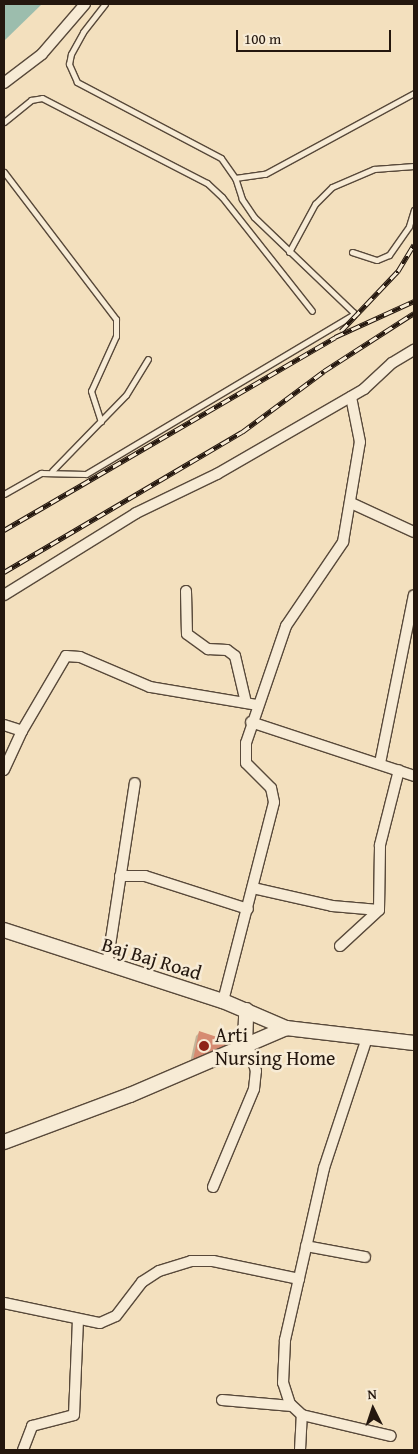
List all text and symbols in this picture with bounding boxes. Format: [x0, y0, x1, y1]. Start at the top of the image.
scale bar [238, 20, 393, 52]
text: 100 m [244, 28, 281, 49]
street label: Baj Baj Road [99, 931, 205, 985]
place label: Arti Nursing Home [215, 1022, 335, 1069]
marker: Arti Nursing Home [197, 1039, 211, 1053]
north arrow [348, 1384, 398, 1434]
text: N [367, 1384, 377, 1404]

